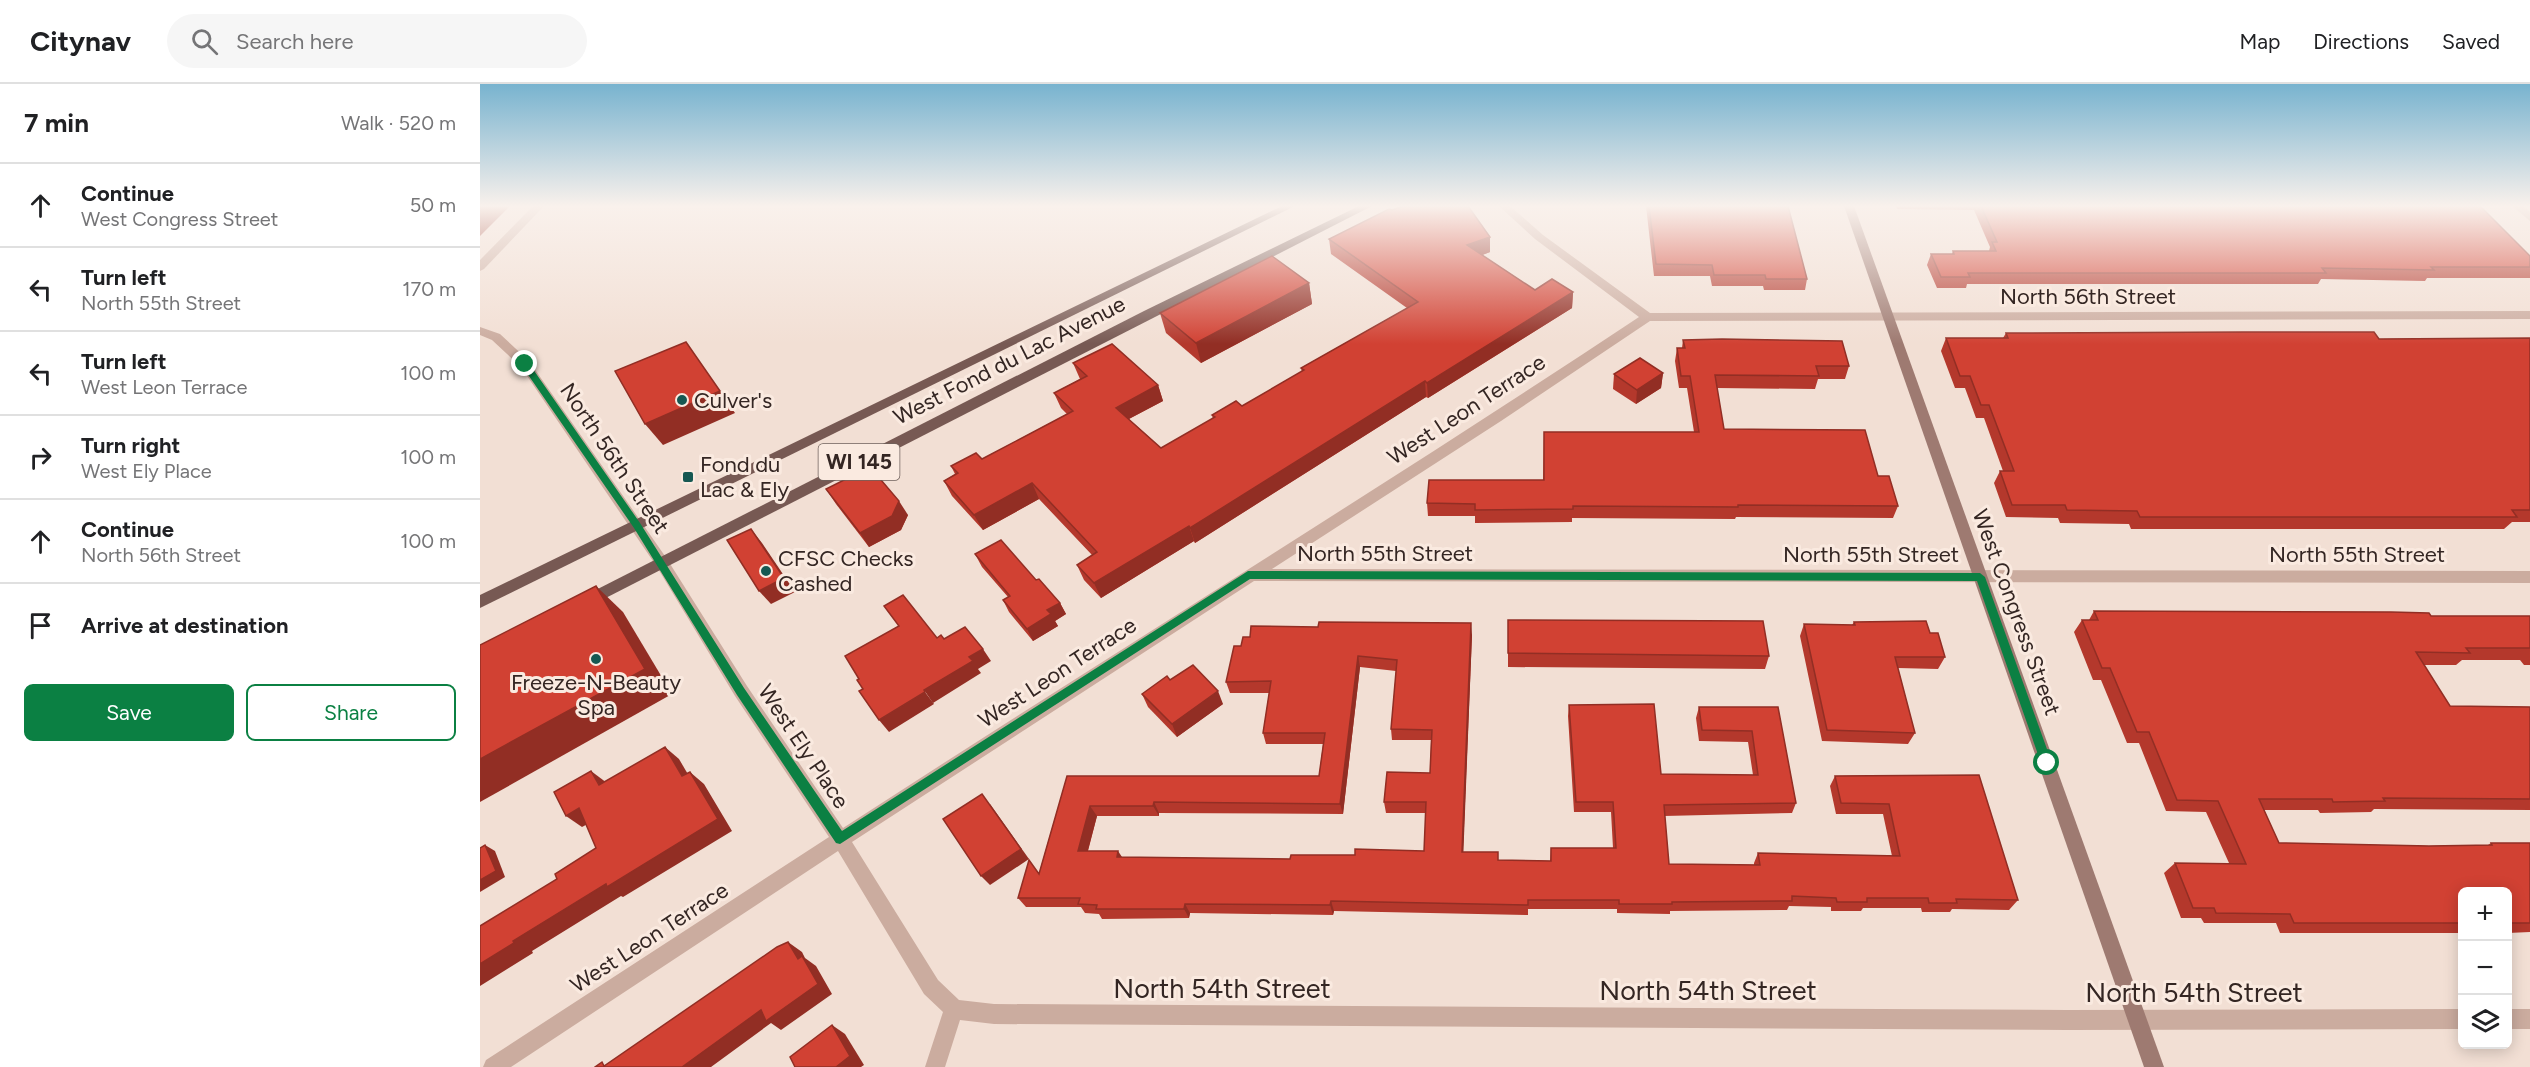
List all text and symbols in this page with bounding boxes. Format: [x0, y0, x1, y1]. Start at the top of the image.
search box [167, 14, 587, 68]
text: Citynav [30, 24, 131, 58]
icon: search [188, 25, 221, 58]
text: Search here [236, 28, 354, 55]
text: Map [2239, 29, 2280, 54]
text: Directions [2313, 29, 2409, 54]
text: Saved [2442, 29, 2500, 54]
text: 7 min [24, 107, 89, 139]
text: Walk · 520 m [341, 111, 456, 135]
text: Continue [81, 180, 174, 207]
icon: ahead [24, 189, 57, 222]
text: 50 m [410, 193, 456, 217]
text: West Congress Street [81, 207, 278, 231]
text: Turn left [81, 264, 167, 291]
icon: left [24, 273, 57, 306]
text: 170 m [402, 277, 456, 301]
street label: North 56th Street [2000, 283, 2176, 310]
street label: West Fond du Lac Avenue [889, 290, 1130, 431]
text: North 55th Street [81, 291, 241, 315]
text: Turn left [81, 348, 167, 375]
street label: West Leon Terrace [1382, 348, 1550, 471]
route end [511, 350, 537, 376]
icon: left [24, 357, 57, 390]
text: 100 m [400, 361, 456, 385]
text: West Leon Terrace [81, 375, 247, 399]
street label: North 56th Street [554, 378, 675, 539]
place label: Culver's [694, 387, 772, 414]
marker: Culver's [675, 393, 689, 407]
text: Turn right [81, 432, 180, 459]
icon: right [24, 441, 57, 474]
road number: WI 145 [818, 444, 899, 480]
text: 100 m [400, 445, 456, 469]
place label: Fond du Lac & Ely [700, 451, 789, 503]
text: West Ely Place [81, 459, 212, 483]
marker: Fond du Lac & Ely [681, 470, 695, 484]
street label: West Congress Street [1967, 506, 2066, 719]
text: Continue [81, 516, 174, 543]
icon: ahead [24, 525, 57, 558]
text: 100 m [400, 529, 456, 553]
street label: North 55th Street [1297, 540, 1473, 567]
street label: North 55th Street [1783, 541, 1959, 568]
street label: North 55th Street [2269, 541, 2445, 568]
text: North 56th Street [81, 543, 241, 567]
place label: CFSC Checks Cashed [778, 545, 914, 597]
marker: CFSC Checks Cashed [759, 564, 773, 578]
icon: arrive [24, 609, 57, 642]
street label: West Leon Terrace [973, 611, 1141, 734]
text: Arrive at destination [81, 612, 289, 639]
marker: Freeze-N-Beauty Spa [589, 652, 603, 666]
place label: Freeze-N-Beauty Spa [511, 669, 682, 721]
street label: West Ely Place [752, 679, 855, 813]
button: Save [24, 684, 234, 741]
button: Share [246, 684, 456, 741]
route start [2033, 749, 2059, 775]
street label: West Leon Terrace [565, 876, 733, 999]
map controls [2458, 887, 2512, 1049]
button: + [2458, 887, 2512, 941]
button: − [2458, 941, 2512, 995]
street label: North 54th Street [1113, 972, 1331, 1005]
street label: North 54th Street [1599, 974, 1817, 1007]
street label: North 54th Street [2085, 976, 2303, 1009]
button: layers [2458, 995, 2512, 1049]

